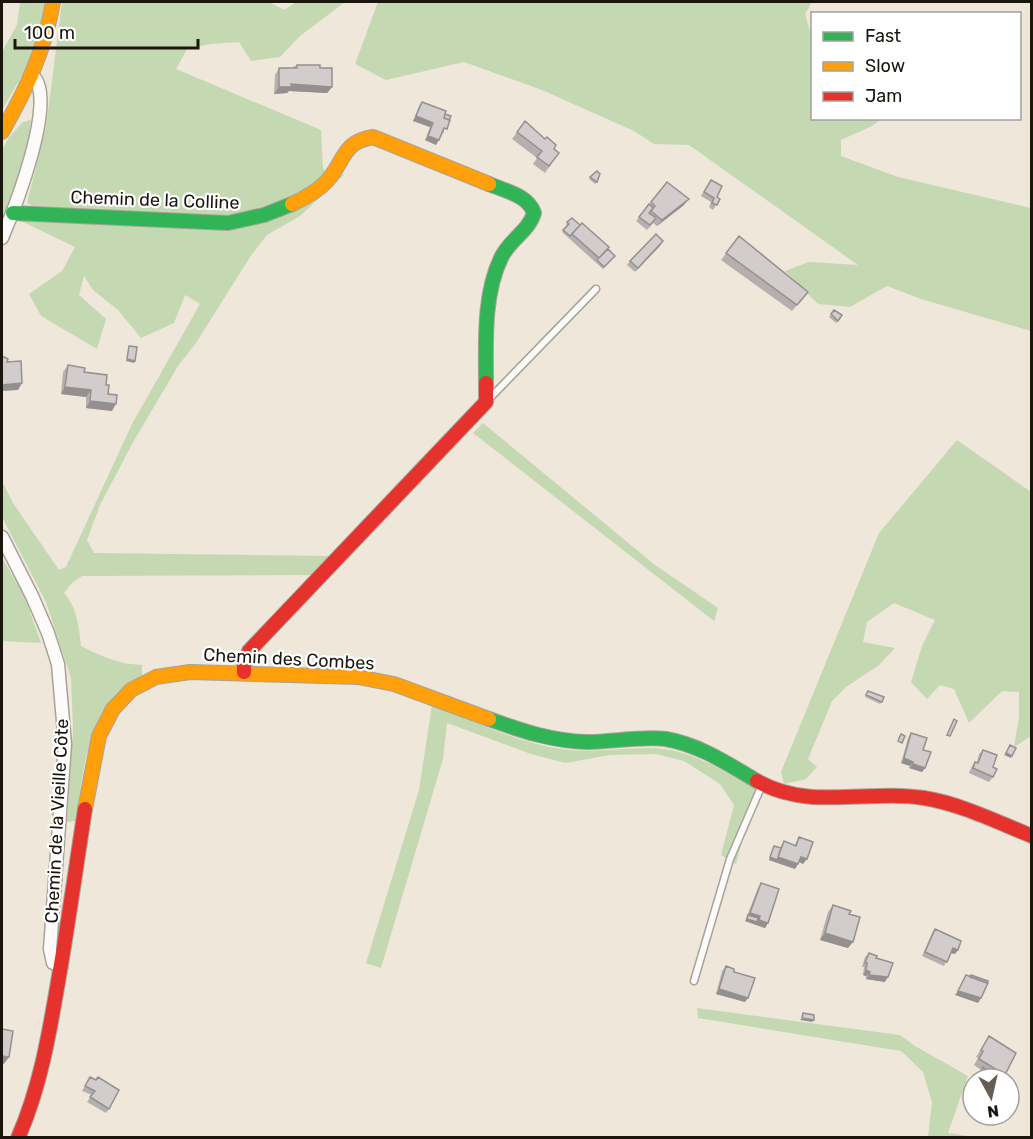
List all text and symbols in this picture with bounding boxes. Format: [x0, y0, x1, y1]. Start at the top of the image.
scale bar [15, 12, 198, 50]
legend [811, 12, 1021, 120]
text: 100 m [24, 22, 75, 44]
text: Fast [865, 25, 901, 47]
text: Slow [865, 55, 905, 77]
text: Jam [865, 85, 902, 107]
street label: Chemin de la Colline [70, 186, 240, 214]
street label: Chemin des Combes [203, 644, 375, 674]
street label: Chemin de la Vieille Côte [41, 718, 73, 924]
north arrow [961, 1067, 1021, 1127]
text: N [986, 1101, 1000, 1122]

